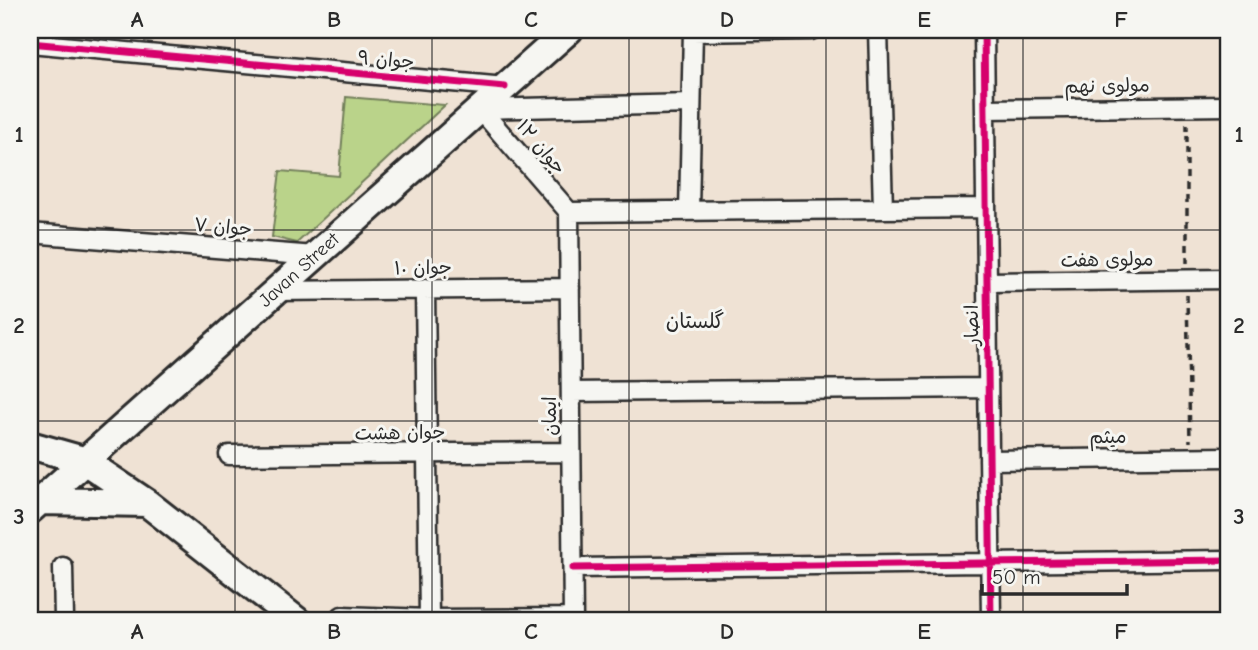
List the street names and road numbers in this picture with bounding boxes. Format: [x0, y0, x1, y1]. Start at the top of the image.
street label: جوان ۹ [357, 47, 415, 73]
street label: مولوی نهم [1064, 74, 1150, 101]
street label: جوان ۱۲ [512, 115, 570, 179]
street label: جوان ۷ [193, 214, 253, 240]
street label: Javan Street [254, 228, 344, 312]
street label: مولوی هفت [1060, 248, 1154, 273]
street label: جوان ۱۰ [394, 256, 452, 280]
street label: انصار [961, 304, 983, 348]
street label: ایمان [539, 396, 561, 436]
street label: جوان هشت [355, 421, 445, 445]
street label: میثم [1089, 426, 1127, 451]

